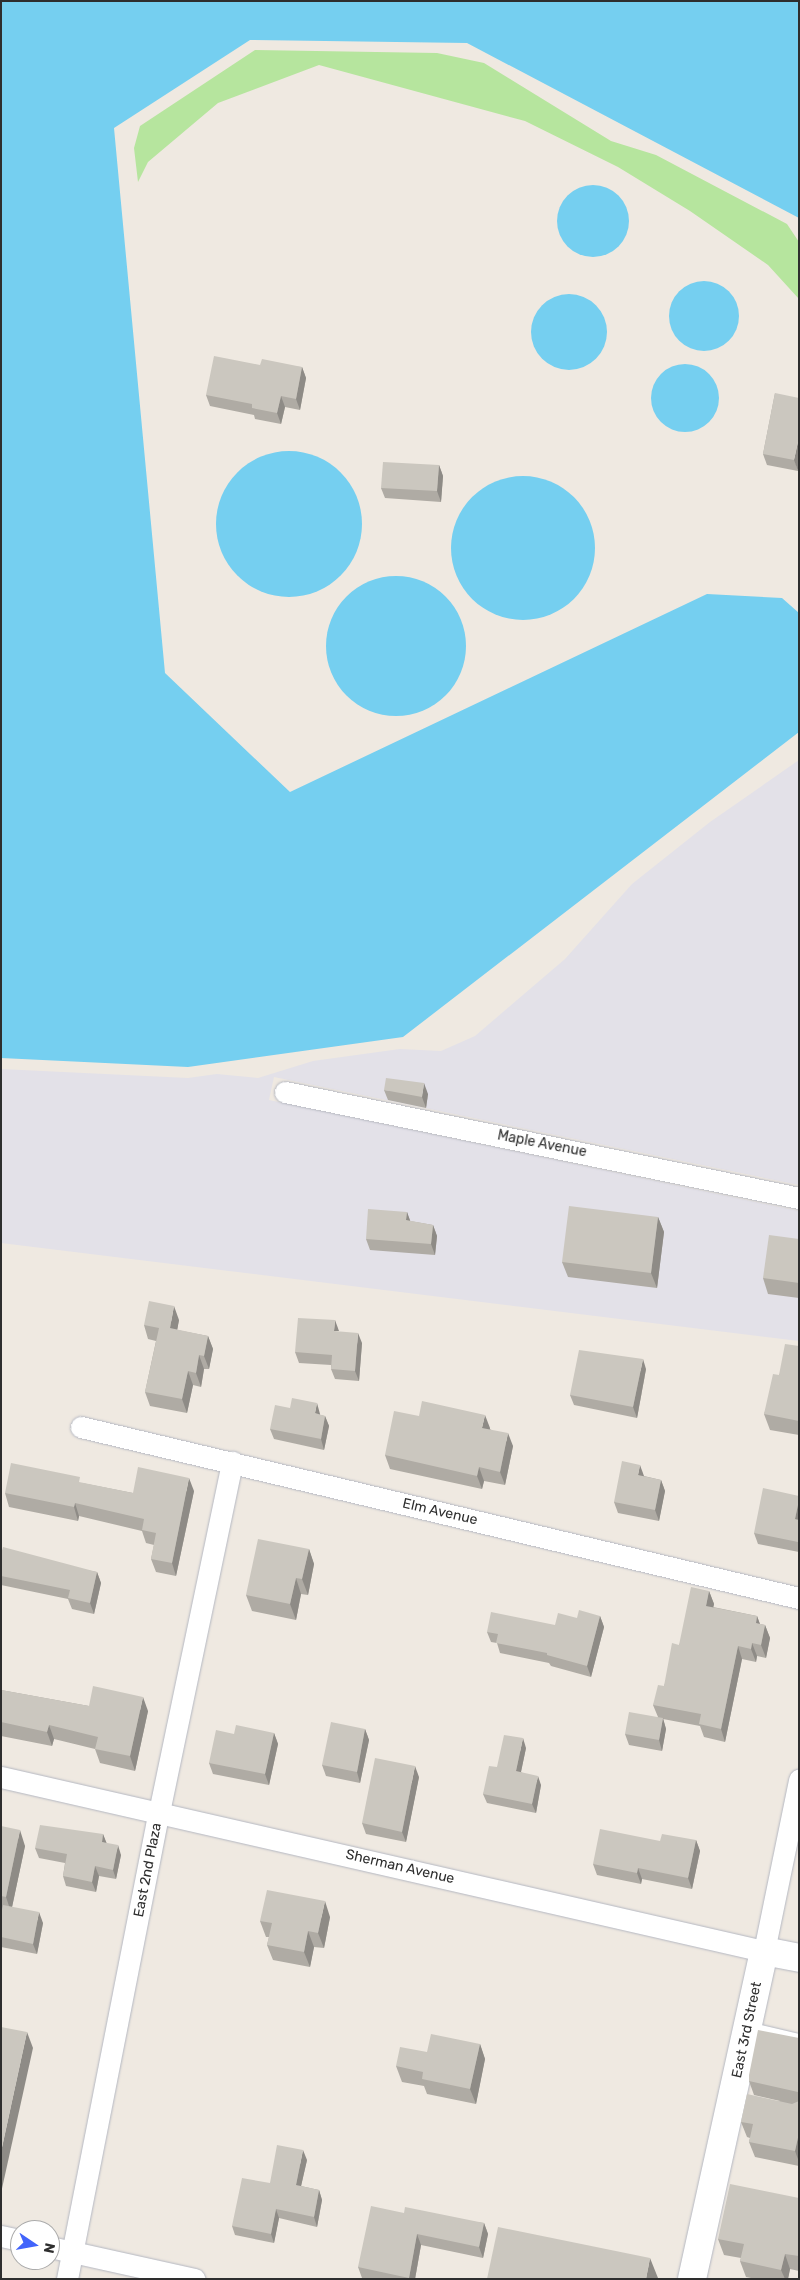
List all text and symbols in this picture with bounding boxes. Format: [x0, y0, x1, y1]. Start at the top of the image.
street label: Maple Avenue [496, 1127, 588, 1161]
street label: Elm Avenue [401, 1495, 479, 1529]
street label: East 2nd Plaza [131, 1821, 165, 1919]
street label: Sherman Avenue [344, 1846, 456, 1888]
street label: East 3rd Street [729, 1980, 765, 2080]
north arrow [10, 2220, 60, 2270]
text: N [40, 2241, 59, 2255]

